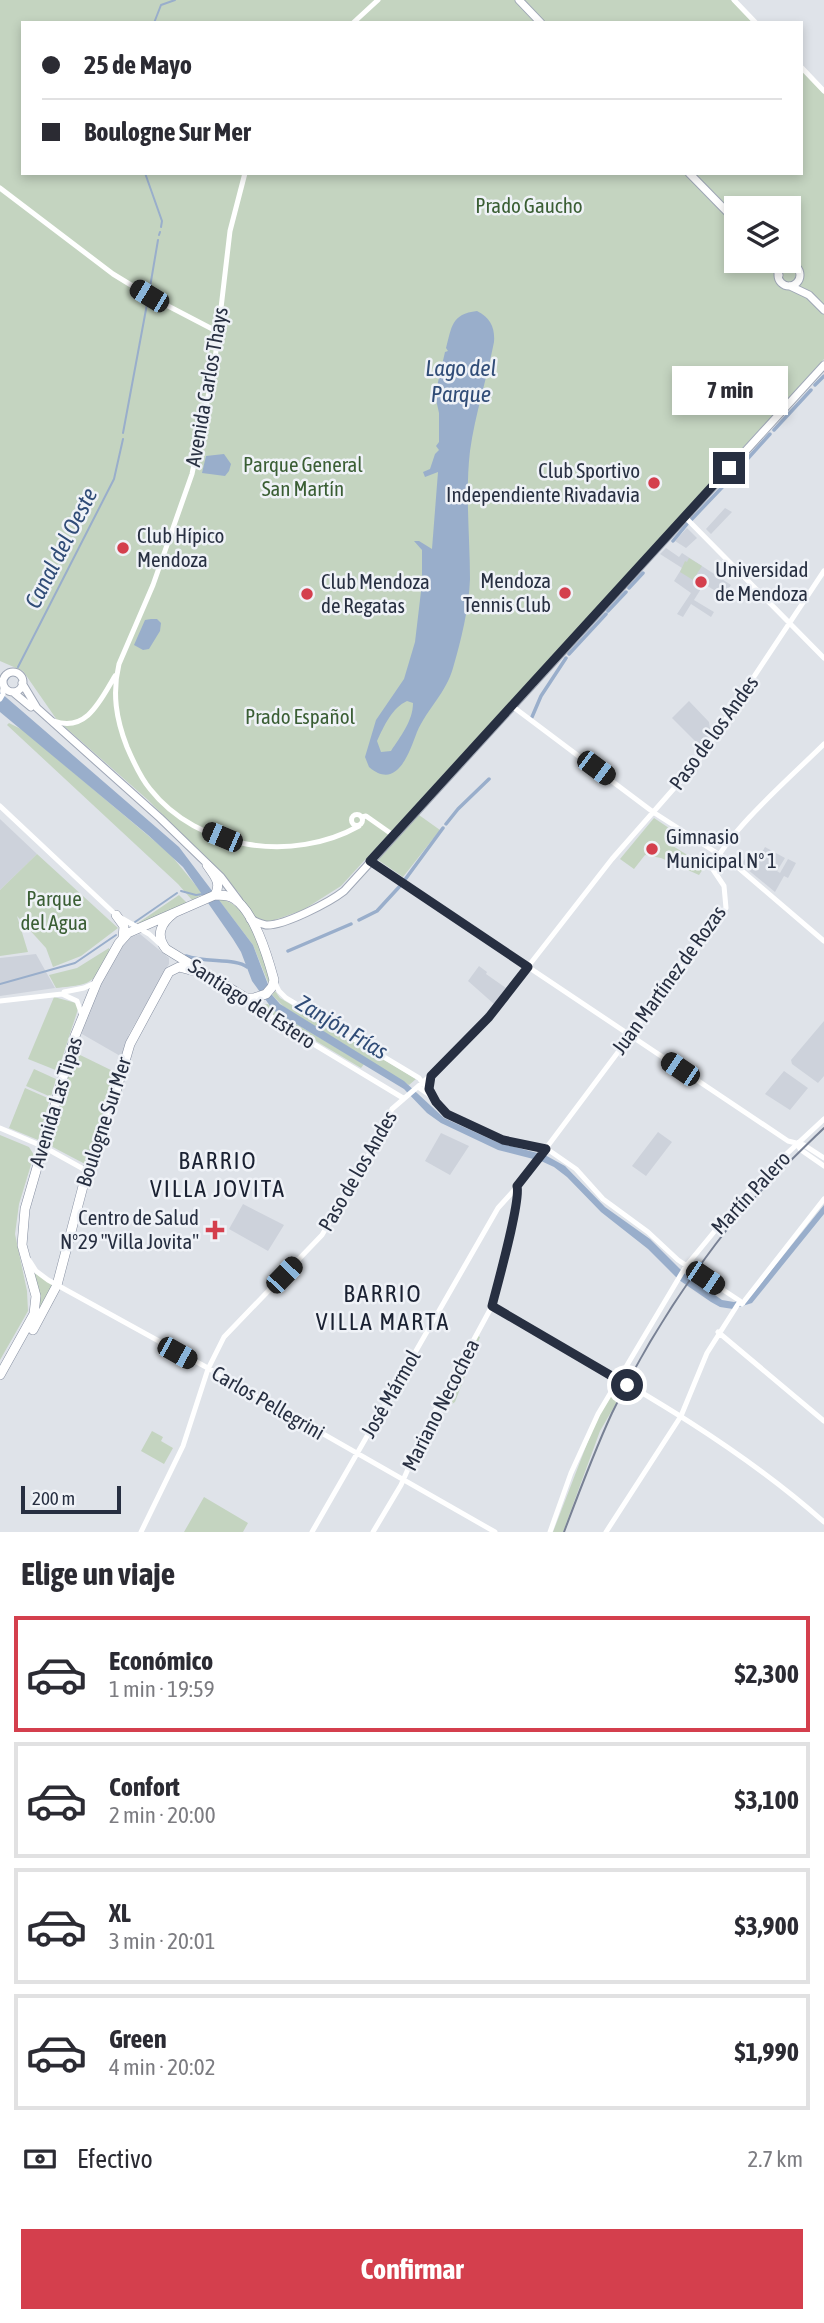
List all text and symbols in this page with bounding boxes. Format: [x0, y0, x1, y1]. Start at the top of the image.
text: 25 de Mayo [84, 50, 192, 80]
text: Boulogne Sur Mer [84, 117, 251, 147]
park label: Prado Gaucho [475, 193, 583, 217]
map controls [724, 196, 801, 273]
button: layers [724, 196, 801, 273]
car [126, 276, 173, 316]
street label: Avenida Carlos Thays [180, 305, 232, 468]
water label: Lago del Parque [425, 355, 497, 407]
callout: 7 min [671, 366, 787, 416]
text: 7 min [707, 377, 753, 403]
park label: Parque General San Martín [243, 452, 363, 500]
route end [713, 452, 745, 484]
place label: Club Sportivo Independiente Rivadavia [446, 458, 640, 506]
marker: Club Sportivo Independiente Rivadavia [646, 475, 662, 491]
water label: Canal del Oeste [20, 483, 102, 613]
place label: Club Hípico Mendoza [137, 523, 224, 571]
marker: Club Hípico Mendoza [115, 540, 131, 556]
place label: Universidad de Mendoza [715, 557, 809, 605]
place label: Mendoza Tennis Club [463, 568, 551, 616]
place label: Club Mendoza de Regatas [321, 569, 430, 617]
marker: Universidad de Mendoza [693, 574, 709, 590]
marker: Mendoza Tennis Club [557, 585, 573, 601]
marker: Club Mendoza de Regatas [299, 586, 315, 602]
street label: Paso de los Andes [664, 671, 763, 794]
park label: Prado Español [245, 704, 356, 728]
car [573, 747, 620, 789]
car [199, 819, 246, 855]
place label: Gimnasio Municipal N° 1 [666, 824, 777, 872]
marker: Gimnasio Municipal N° 1 [644, 841, 660, 857]
park label: Parque del Agua [20, 886, 88, 934]
street label: Juan Martínez de Rozas [606, 900, 730, 1058]
street label: Santiago del Estero [185, 953, 321, 1053]
water label: Zanjón Frías [291, 990, 393, 1064]
street label: Avenida Las Tipas [24, 1034, 86, 1170]
car [657, 1049, 704, 1089]
street label: Boulogne Sur Mer [71, 1053, 136, 1189]
street label: Paso de los Andes [313, 1106, 401, 1235]
street label: Martín Palero [706, 1146, 795, 1239]
district label: BARRIO VILLA JOVITA [150, 1147, 286, 1202]
place label: Centro de Salud N°29 "Villa Jovita" [60, 1205, 199, 1253]
marker: Centro de Salud N°29 "Villa Jovita" [205, 1220, 225, 1240]
car [262, 1253, 307, 1297]
car [682, 1258, 729, 1298]
district label: BARRIO VILLA MARTA [316, 1280, 450, 1335]
car [154, 1334, 201, 1372]
street label: Mariano Necochea [397, 1335, 484, 1474]
street label: José Mármol [355, 1345, 425, 1442]
street label: Carlos Pellegrini [208, 1360, 329, 1444]
route start [611, 1369, 643, 1401]
scale bar [21, 1483, 121, 1515]
text: 200 m [32, 1487, 75, 1509]
text: Elige un viaje [21, 1555, 175, 1592]
icon: car [25, 1643, 88, 1706]
text: Económico [109, 1646, 213, 1676]
text: $2,300 [735, 1659, 799, 1689]
text: 1 min · 19:59 [109, 1676, 215, 1702]
icon: car [25, 1769, 88, 1832]
text: Confort [109, 1772, 180, 1802]
text: $3,100 [735, 1785, 799, 1815]
text: 2 min · 20:00 [109, 1802, 215, 1828]
icon: car [25, 1895, 88, 1958]
text: XL [109, 1898, 131, 1928]
text: $3,900 [735, 1911, 799, 1941]
text: 3 min · 20:01 [109, 1928, 215, 1954]
icon: car [25, 2021, 88, 2084]
text: Green [109, 2024, 167, 2054]
text: $1,990 [735, 2037, 799, 2067]
text: 4 min · 20:02 [109, 2054, 215, 2080]
icon: cash [21, 2140, 59, 2178]
text: Efectivo [77, 2144, 153, 2174]
text: 2.7 km [747, 2146, 803, 2172]
button: Confirmar [21, 2229, 803, 2309]

